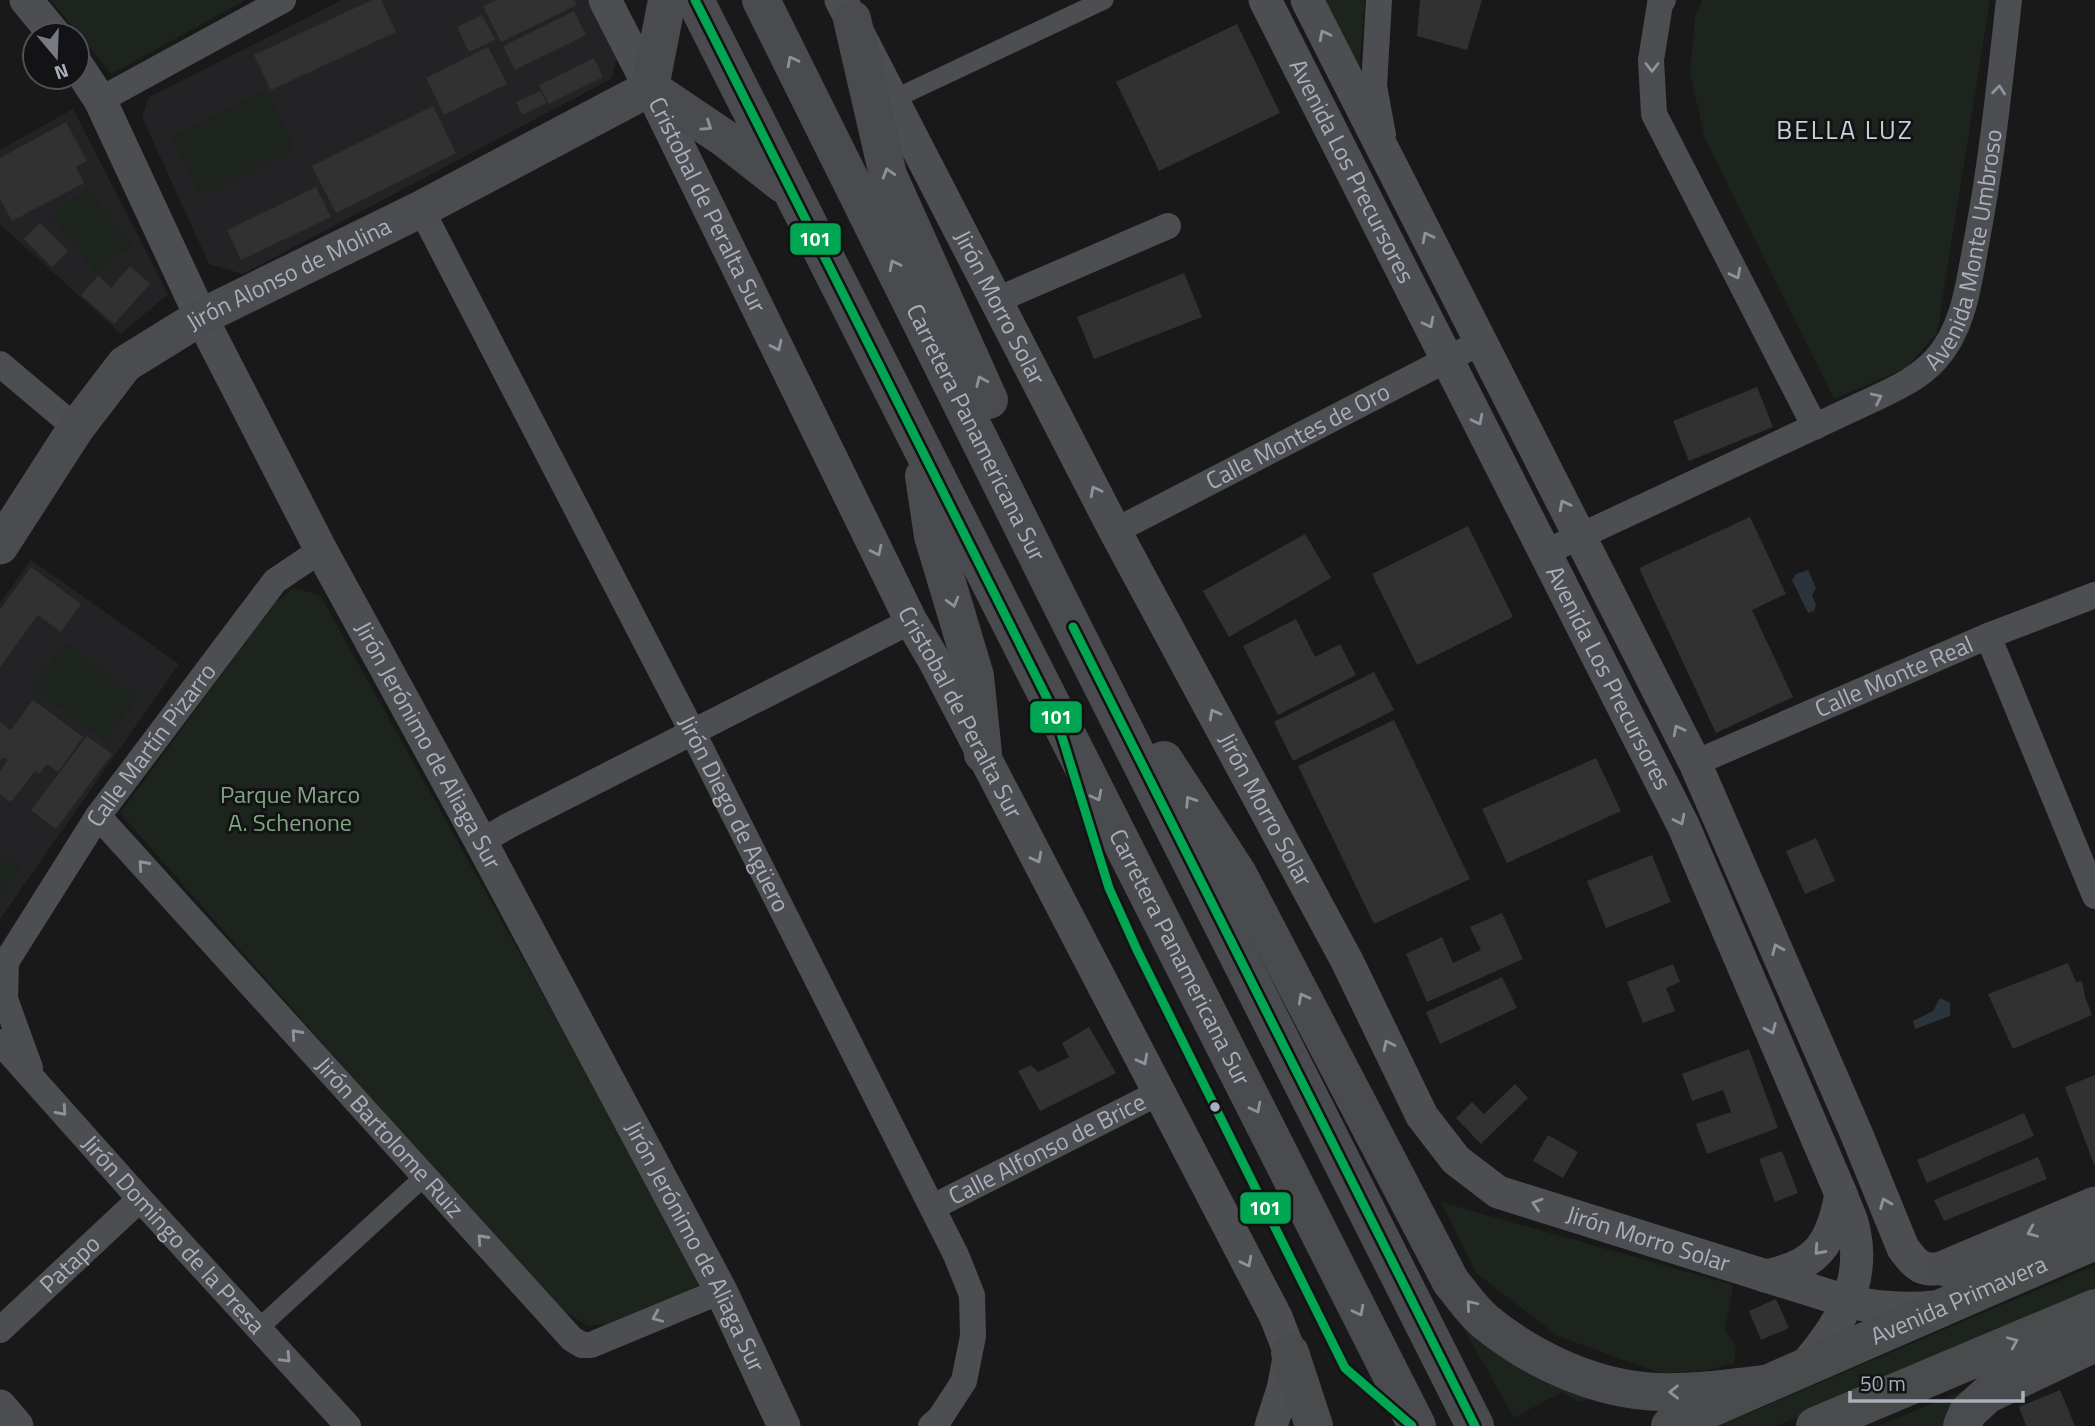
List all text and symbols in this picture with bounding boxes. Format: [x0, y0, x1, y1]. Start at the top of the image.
north arrow [21, 21, 91, 91]
one-way arrow [1319, 29, 1333, 42]
street label: Avenida Los Precursores [1281, 52, 1425, 289]
one-way arrow [787, 56, 801, 69]
text: N [51, 57, 73, 88]
one-way arrow [1644, 62, 1660, 73]
one-way arrow [1991, 84, 2006, 96]
street label: Cristobal de Peralta Sur [640, 90, 776, 319]
district label: BELLA LUZ [1776, 110, 1914, 149]
one-way arrow [699, 118, 712, 131]
street label: Avenida Monte Umbroso [1915, 127, 2011, 378]
one-way arrow [882, 168, 897, 180]
street label: Jirón Alonso de Molina [179, 207, 397, 339]
line badge: 101 [789, 222, 842, 256]
street label: Jirón Morro Solar [946, 223, 1055, 391]
text: 101 [799, 224, 831, 253]
one-way arrow [1422, 232, 1436, 244]
one-way arrow [889, 260, 903, 272]
one-way arrow [1728, 267, 1741, 279]
street label: Carretera Panamericana Sur [898, 297, 1056, 567]
one-way arrow [1420, 316, 1434, 328]
one-way arrow [768, 339, 782, 351]
street label: Calle Montes de Oro [1199, 373, 1396, 498]
one-way arrow [975, 376, 989, 388]
one-way arrow [1870, 392, 1882, 406]
one-way arrow [1469, 413, 1483, 425]
one-way arrow [1090, 486, 1103, 498]
one-way arrow [1558, 500, 1572, 513]
one-way arrow [868, 544, 882, 556]
street label: Avenida Los Precursores [1537, 559, 1681, 796]
one-way arrow [944, 595, 959, 607]
street label: Cristobal de Peralta Sur [889, 600, 1032, 825]
street label: Jirón Jerónimo de Aliaga Sur [346, 614, 511, 875]
street label: Calle Monte Real [1809, 626, 1979, 726]
street label: Calle Martín Pizarro [77, 655, 224, 834]
line badge: 101 [1029, 700, 1083, 734]
text: 101 [1040, 702, 1072, 731]
street label: Jirón Diego de Agüero [670, 709, 799, 918]
one-way arrow [1208, 709, 1222, 721]
one-way arrow [1673, 725, 1687, 737]
street label: Jirón Morro Solar [1210, 726, 1322, 892]
park label: Parque Marco A. Schenone [220, 776, 360, 840]
one-way arrow [1089, 789, 1103, 802]
one-way arrow [1186, 796, 1199, 809]
one-way arrow [1672, 813, 1686, 825]
street label: Carretera Panamericana Sur [1101, 822, 1261, 1091]
one-way arrow [1029, 851, 1042, 863]
one-way arrow [139, 860, 151, 873]
one-way arrow [1771, 943, 1785, 956]
one-way arrow [1298, 993, 1311, 1006]
one-way arrow [1762, 1022, 1776, 1034]
one-way arrow [292, 1029, 304, 1042]
one-way arrow [1382, 1040, 1396, 1052]
street label: Jirón Bartolome Ruiz [307, 1048, 473, 1226]
one-way arrow [1134, 1052, 1148, 1065]
street label: Calle Alfonso de Brice [942, 1083, 1152, 1213]
unlabelled marker [1208, 1100, 1222, 1114]
one-way arrow [1247, 1101, 1261, 1114]
one-way arrow [54, 1103, 66, 1116]
street label: Jirón Jerónimo de Aliaga Sur [616, 1114, 775, 1378]
street label: Jirón Domingo de la Presa [74, 1126, 274, 1342]
line badge: 101 [1239, 1191, 1292, 1225]
text: 101 [1249, 1193, 1281, 1222]
street label: Jirón Morro Solar [1562, 1196, 1735, 1281]
one-way arrow [1531, 1198, 1543, 1212]
one-way arrow [1879, 1198, 1893, 1210]
one-way arrow [2027, 1224, 2039, 1238]
street label: Patapo [31, 1226, 108, 1301]
one-way arrow [477, 1234, 490, 1247]
one-way arrow [1814, 1242, 1827, 1255]
street label: Avenida Primavera [1865, 1245, 2052, 1354]
one-way arrow [1239, 1255, 1252, 1267]
one-way arrow [1466, 1300, 1479, 1313]
one-way arrow [1351, 1304, 1364, 1316]
one-way arrow [652, 1309, 664, 1323]
one-way arrow [2007, 1337, 2019, 1351]
one-way arrow [277, 1350, 290, 1363]
scale bar [1850, 1360, 2023, 1404]
text: 50 m [1860, 1367, 1906, 1399]
one-way arrow [1668, 1384, 1678, 1400]

